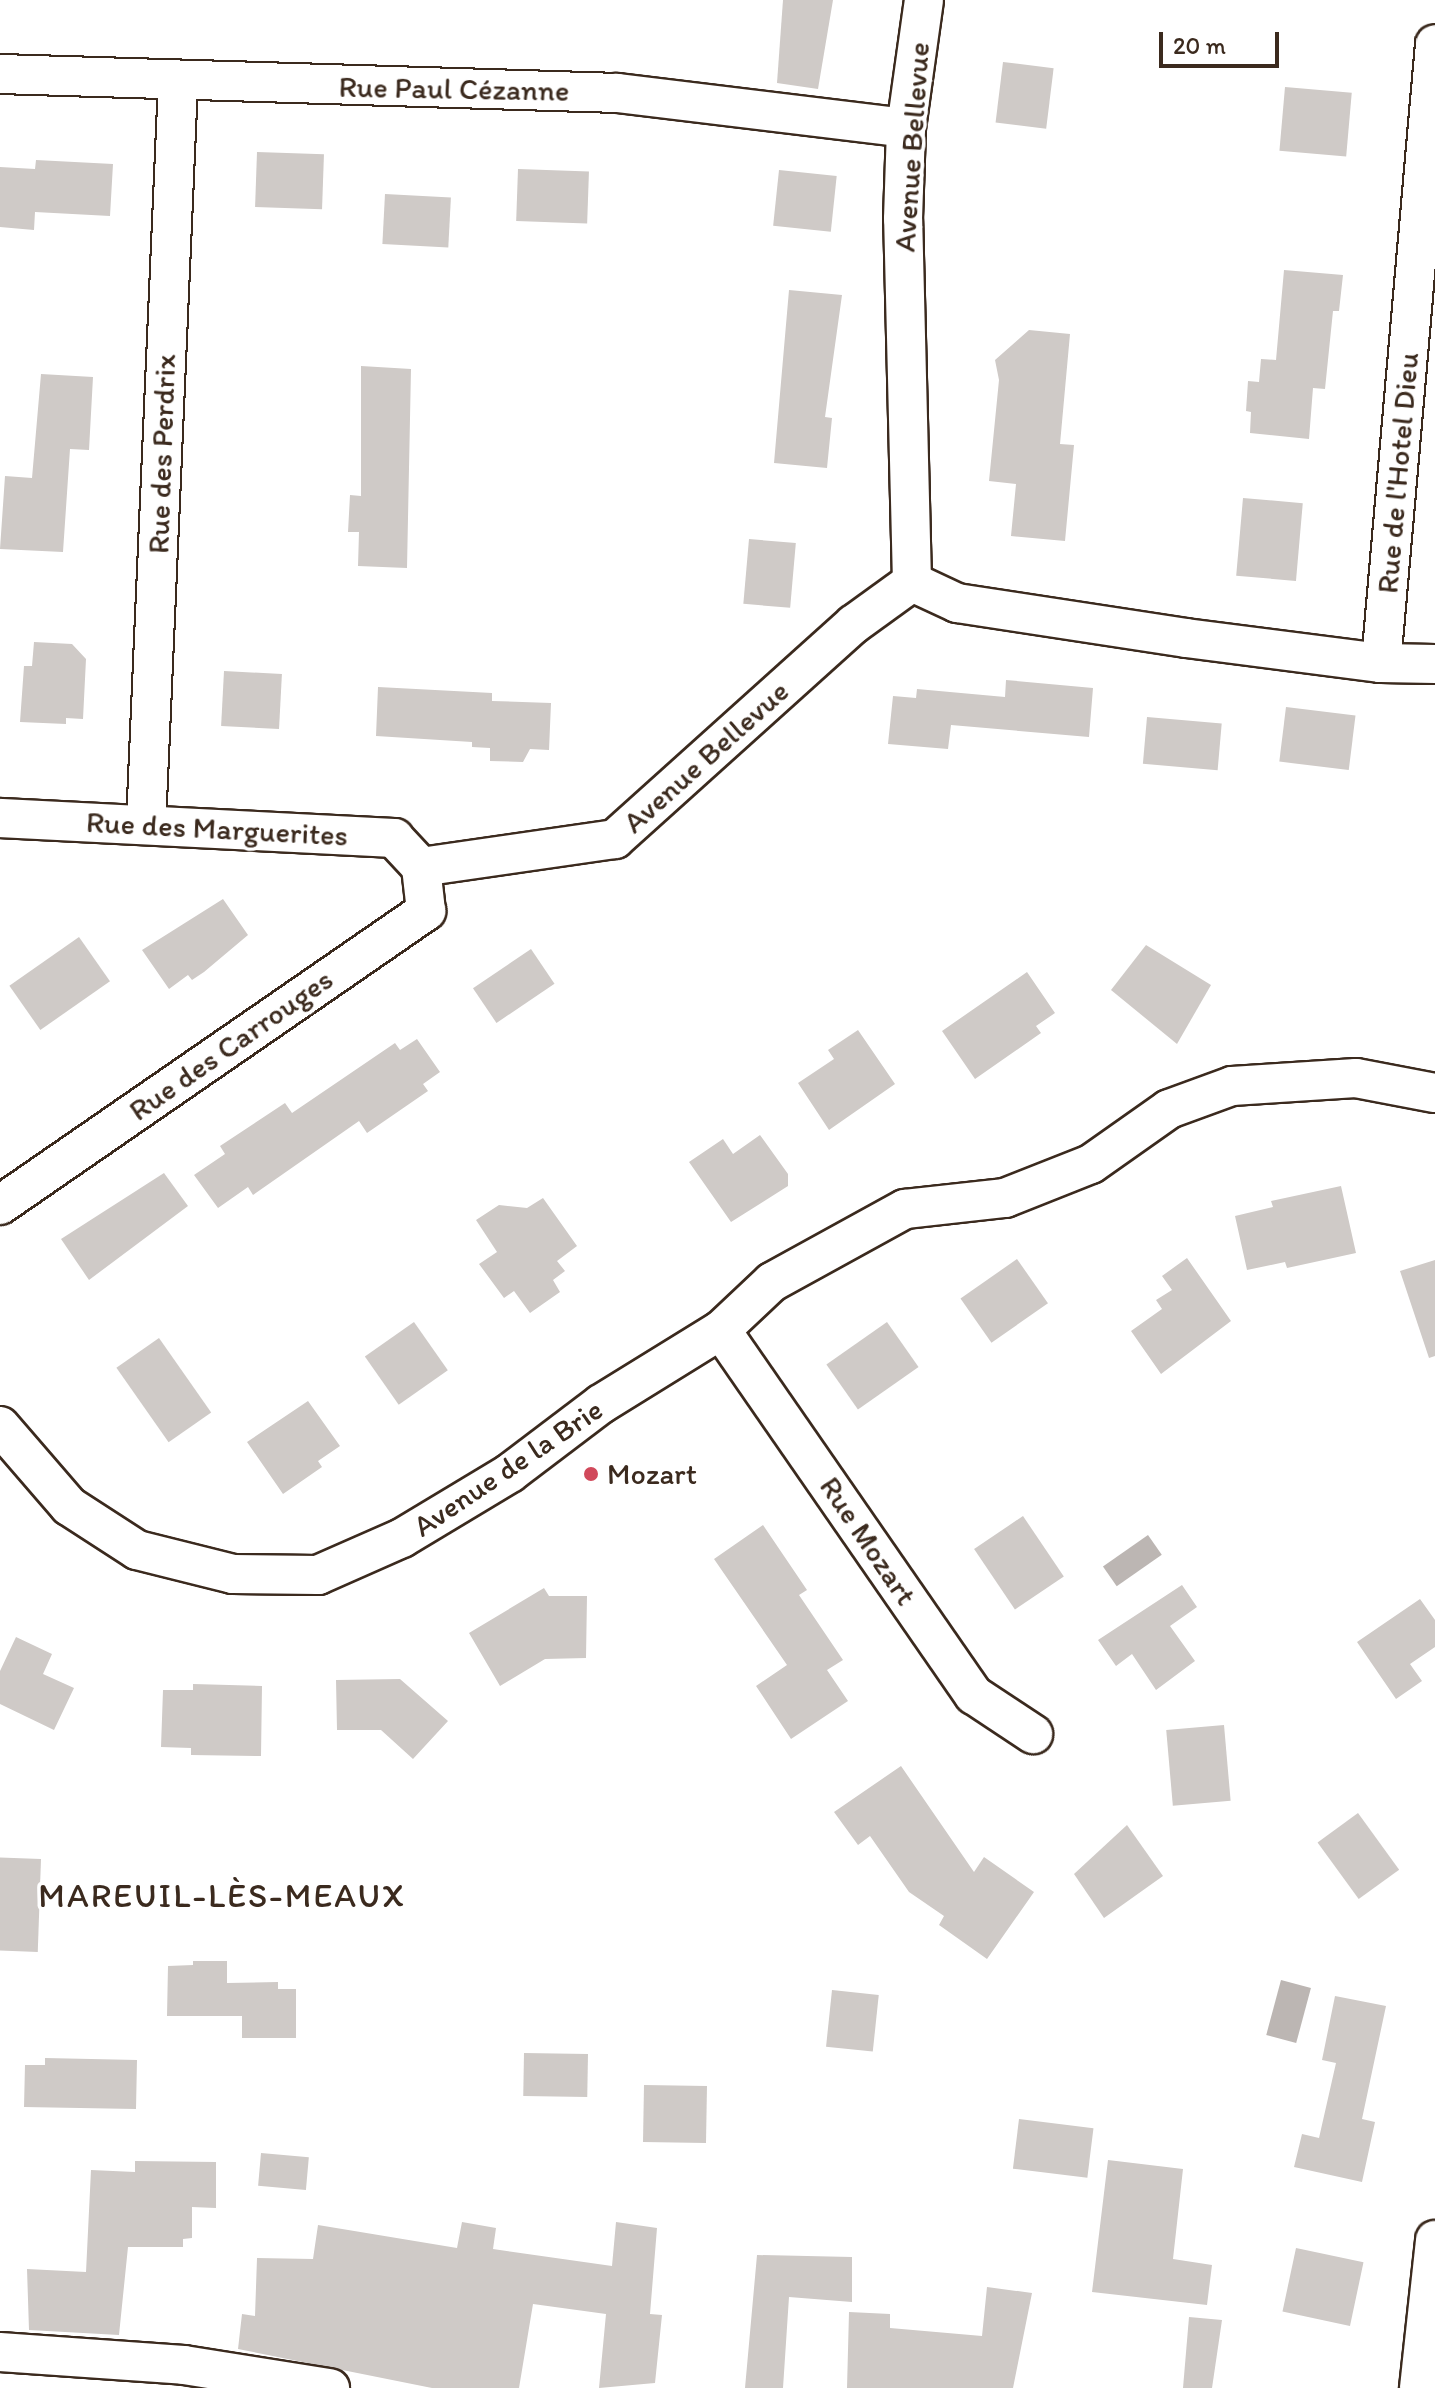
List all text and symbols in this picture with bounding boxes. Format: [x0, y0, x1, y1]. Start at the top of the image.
scale bar [1163, 16, 1283, 66]
text: 20 m [1173, 31, 1226, 60]
street label: Avenue Bellevue [887, 41, 937, 253]
street label: Rue Paul Cézanne [339, 69, 569, 109]
street label: Rue de l'Hotel Dieu [1369, 351, 1427, 595]
street label: Rue des Perdrix [141, 354, 183, 554]
street label: Avenue Bellevue [616, 673, 796, 841]
street label: Rue des Marguerites [85, 804, 349, 854]
street label: Rue des Carrouges [123, 962, 339, 1128]
street label: Avenue de la Brie [406, 1391, 610, 1545]
place label: Mozart [607, 1456, 697, 1492]
marker: Mozart [582, 1465, 600, 1483]
street label: Rue Mozart [812, 1471, 924, 1611]
district label: MAREUIL-LÈS-MEAUX [38, 1876, 406, 1916]

